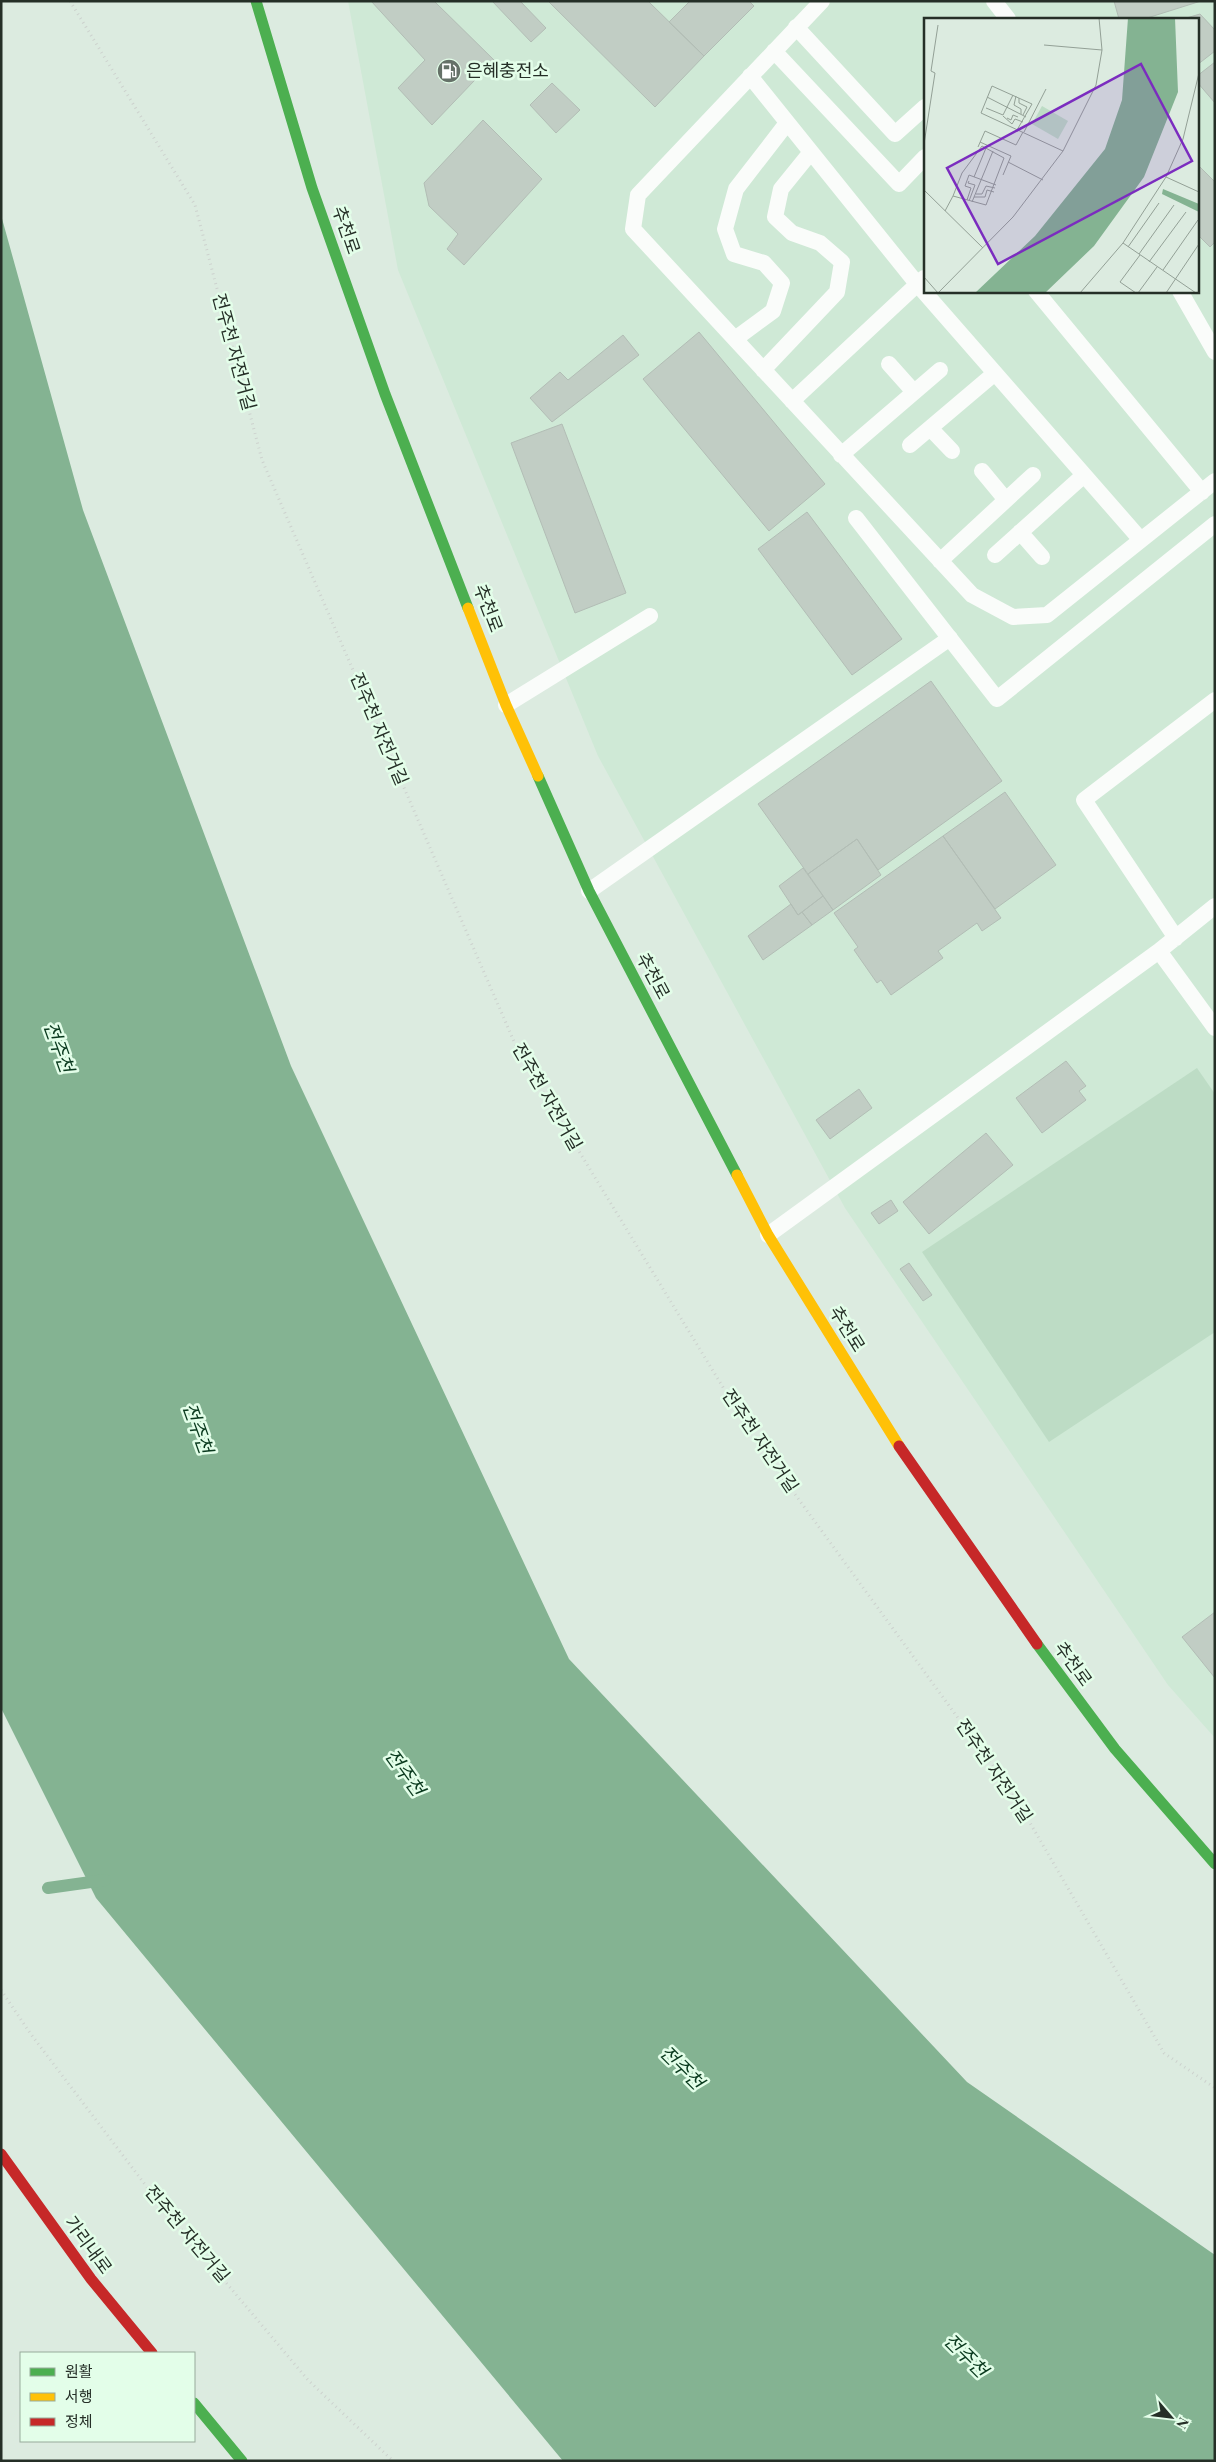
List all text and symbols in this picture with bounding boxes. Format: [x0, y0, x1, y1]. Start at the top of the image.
inset map [924, 18, 1198, 292]
fuel station icon: 은혜충전소 [436, 58, 462, 84]
place label: 은혜충전소 [466, 58, 549, 82]
street label: 추천로 [328, 202, 366, 257]
street label: 전주천 자전거길 [208, 290, 262, 413]
street label: 추천로 [469, 580, 509, 635]
street label: 전주천 자전거길 [345, 669, 414, 789]
street label: 추천로 [632, 948, 676, 1003]
water label: 전주천 [39, 1018, 82, 1077]
street label: 전주천 자전거길 [507, 1038, 588, 1155]
street label: 추천로 [825, 1301, 871, 1356]
street label: 전주천 자전거길 [717, 1384, 804, 1497]
water label: 전주천 [178, 1399, 221, 1458]
street label: 추천로 [1049, 1636, 1098, 1691]
street label: 전주천 자전거길 [951, 1714, 1038, 1827]
water label: 전주천 [380, 1743, 433, 1801]
water label: 전주천 [655, 2039, 712, 2095]
street label: 전주천 자전거길 [140, 2180, 236, 2287]
street label: 가리내로 [60, 2211, 118, 2278]
water label: 전주천 [939, 2327, 996, 2383]
legend [20, 2352, 195, 2442]
text: 원활 [65, 2361, 93, 2381]
text: 서행 [65, 2386, 93, 2406]
north arrow [1146, 2392, 1196, 2442]
text: 정체 [65, 2411, 93, 2431]
text: N [1172, 2414, 1194, 2432]

